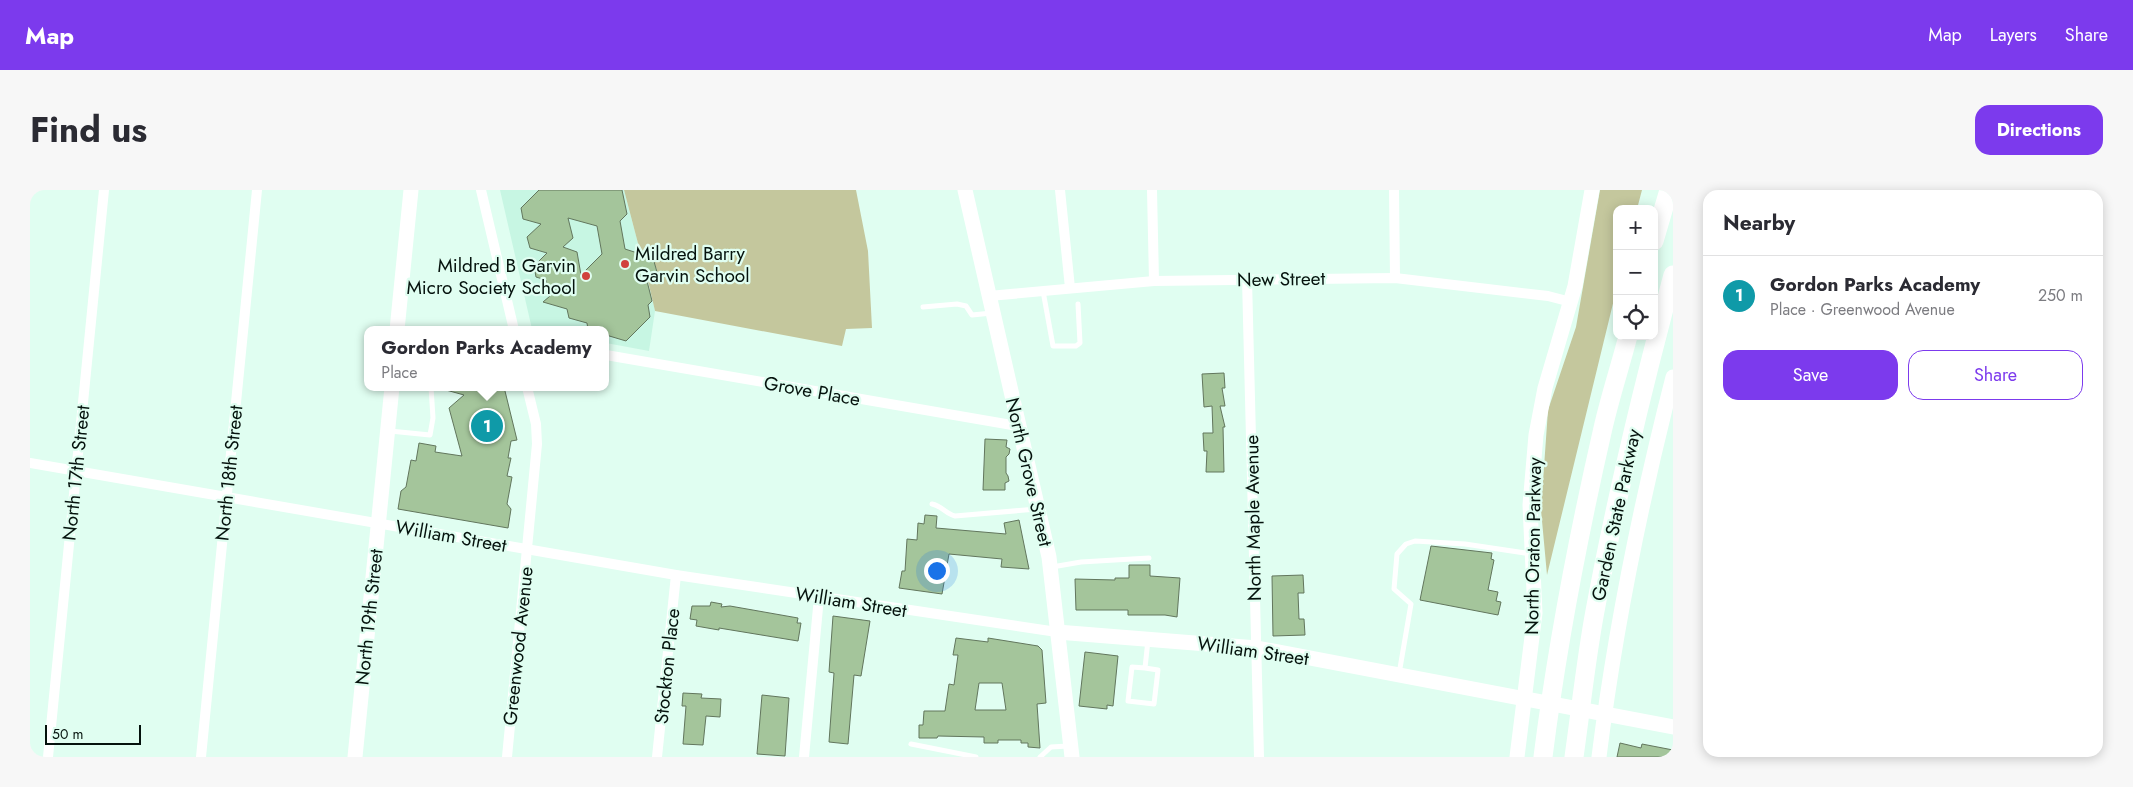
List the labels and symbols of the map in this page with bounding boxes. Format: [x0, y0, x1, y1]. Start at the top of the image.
place label: Mildred Barry Garvin School [635, 240, 750, 289]
place label: Mildred B Garvin Micro Society School [406, 252, 576, 301]
marker: Mildred Barry Garvin School [619, 258, 631, 270]
street label: New Street [1237, 265, 1326, 293]
marker: Mildred B Garvin Micro Society School [580, 270, 592, 282]
street label: Grove Place [762, 369, 863, 413]
street label: North Grove Street [999, 395, 1059, 549]
street label: North 18th Street [208, 403, 250, 542]
street label: North 17th Street [55, 404, 97, 542]
pin: 1 [471, 407, 503, 445]
street label: Garden State Parkway [1585, 426, 1648, 604]
street label: North Maple Avenue [1238, 434, 1268, 601]
street label: North Oraton Parkway [1518, 456, 1548, 635]
street label: William Street [393, 513, 509, 559]
street label: North 19th Street [348, 547, 390, 686]
your location [924, 558, 950, 584]
street label: Greenwood Avenue [496, 565, 540, 727]
street label: William Street [793, 580, 909, 624]
street label: Stockton Place [648, 607, 687, 725]
street label: William Street [1195, 630, 1311, 672]
scale bar [45, 722, 141, 745]

